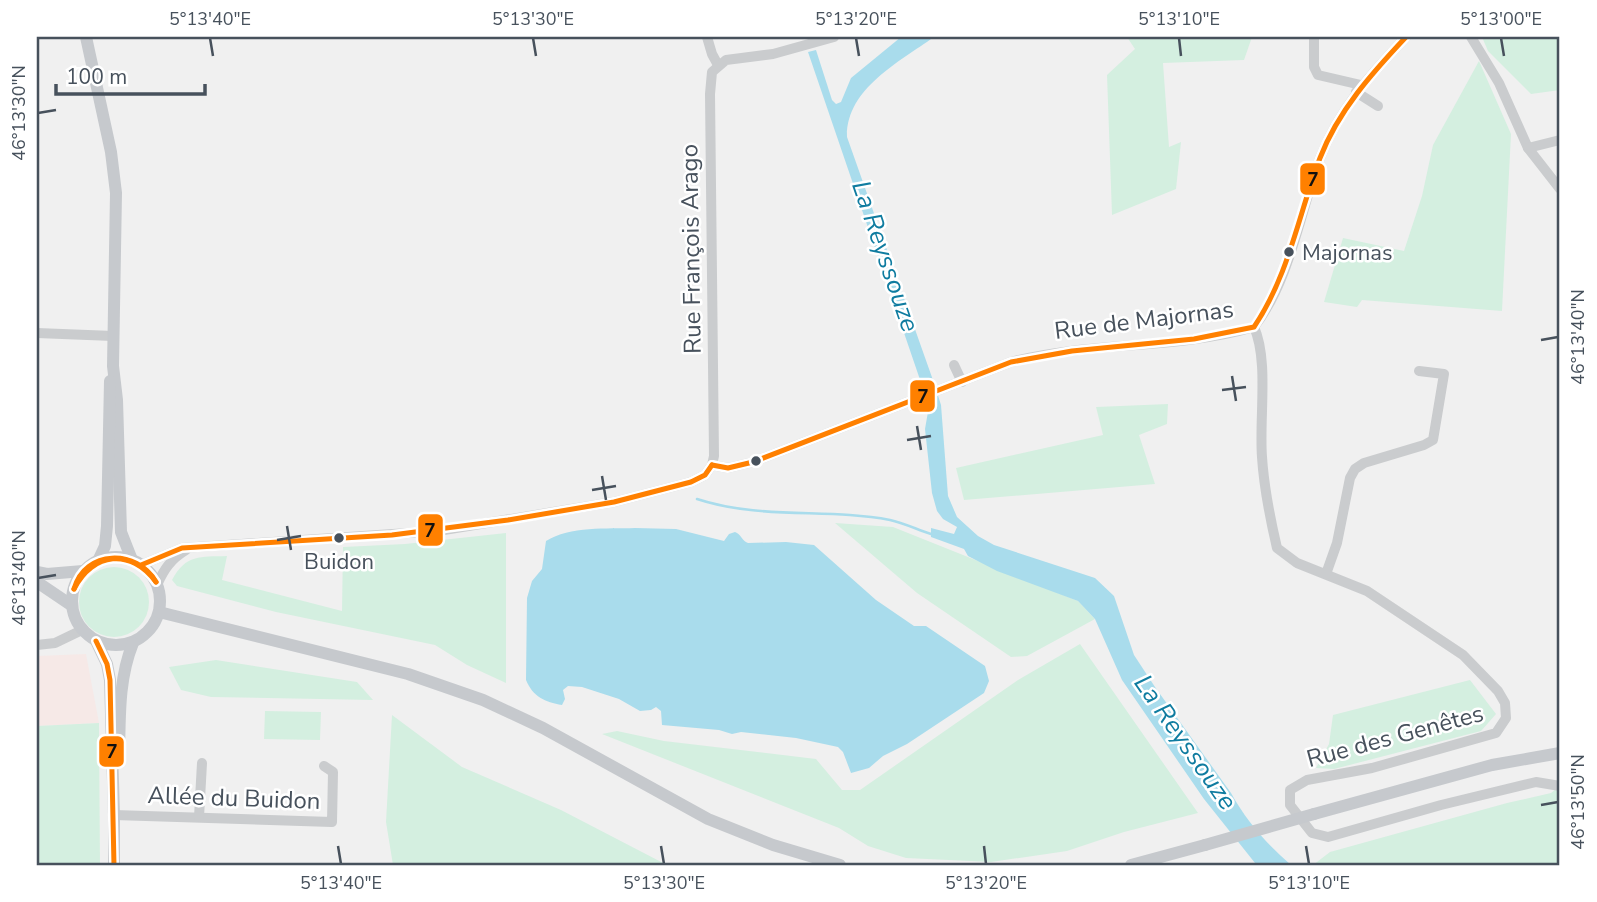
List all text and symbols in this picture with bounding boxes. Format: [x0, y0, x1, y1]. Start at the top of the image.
text: 5°13'40"E [169, 7, 251, 31]
text: 5°13'30"E [492, 7, 574, 31]
text: 5°13'20"E [815, 7, 897, 31]
text: 5°13'10"E [1138, 7, 1220, 31]
text: 5°13'00"E [1460, 7, 1542, 31]
scale bar [56, 52, 205, 96]
text: 100 m [66, 63, 127, 91]
text: 46°13'30"N [7, 65, 31, 161]
street label: Rue François Arago [673, 144, 709, 354]
line badge: 7 [1299, 162, 1326, 196]
text: 7 [1307, 167, 1319, 193]
water label: La Reyssouze [843, 176, 928, 337]
place label: Majornas [1302, 238, 1393, 268]
marker: Majornas [1282, 245, 1296, 259]
text: 46°13'40"N [1566, 289, 1590, 385]
street label: Rue de Majornas [1053, 293, 1235, 347]
line badge: 7 [909, 379, 936, 413]
text: 7 [917, 384, 929, 410]
unlabelled marker [749, 454, 763, 468]
line badge: 7 [417, 513, 444, 547]
text: 7 [424, 518, 436, 544]
text: 46°13'40"N [7, 530, 31, 626]
marker: Buidon [332, 531, 346, 545]
place label: Buidon [304, 547, 374, 577]
water label: La Reyssouze [1126, 667, 1245, 817]
street label: Rue des Genêtes [1303, 697, 1487, 775]
line badge: 7 [98, 735, 125, 768]
text: 7 [106, 739, 118, 765]
text: 46°13'50"N [1566, 754, 1590, 850]
street label: Allée du Buidon [147, 779, 321, 817]
text: 5°13'40"E [300, 871, 382, 895]
text: 5°13'30"E [623, 871, 705, 895]
text: 5°13'20"E [945, 871, 1027, 895]
text: 5°13'10"E [1268, 871, 1350, 895]

